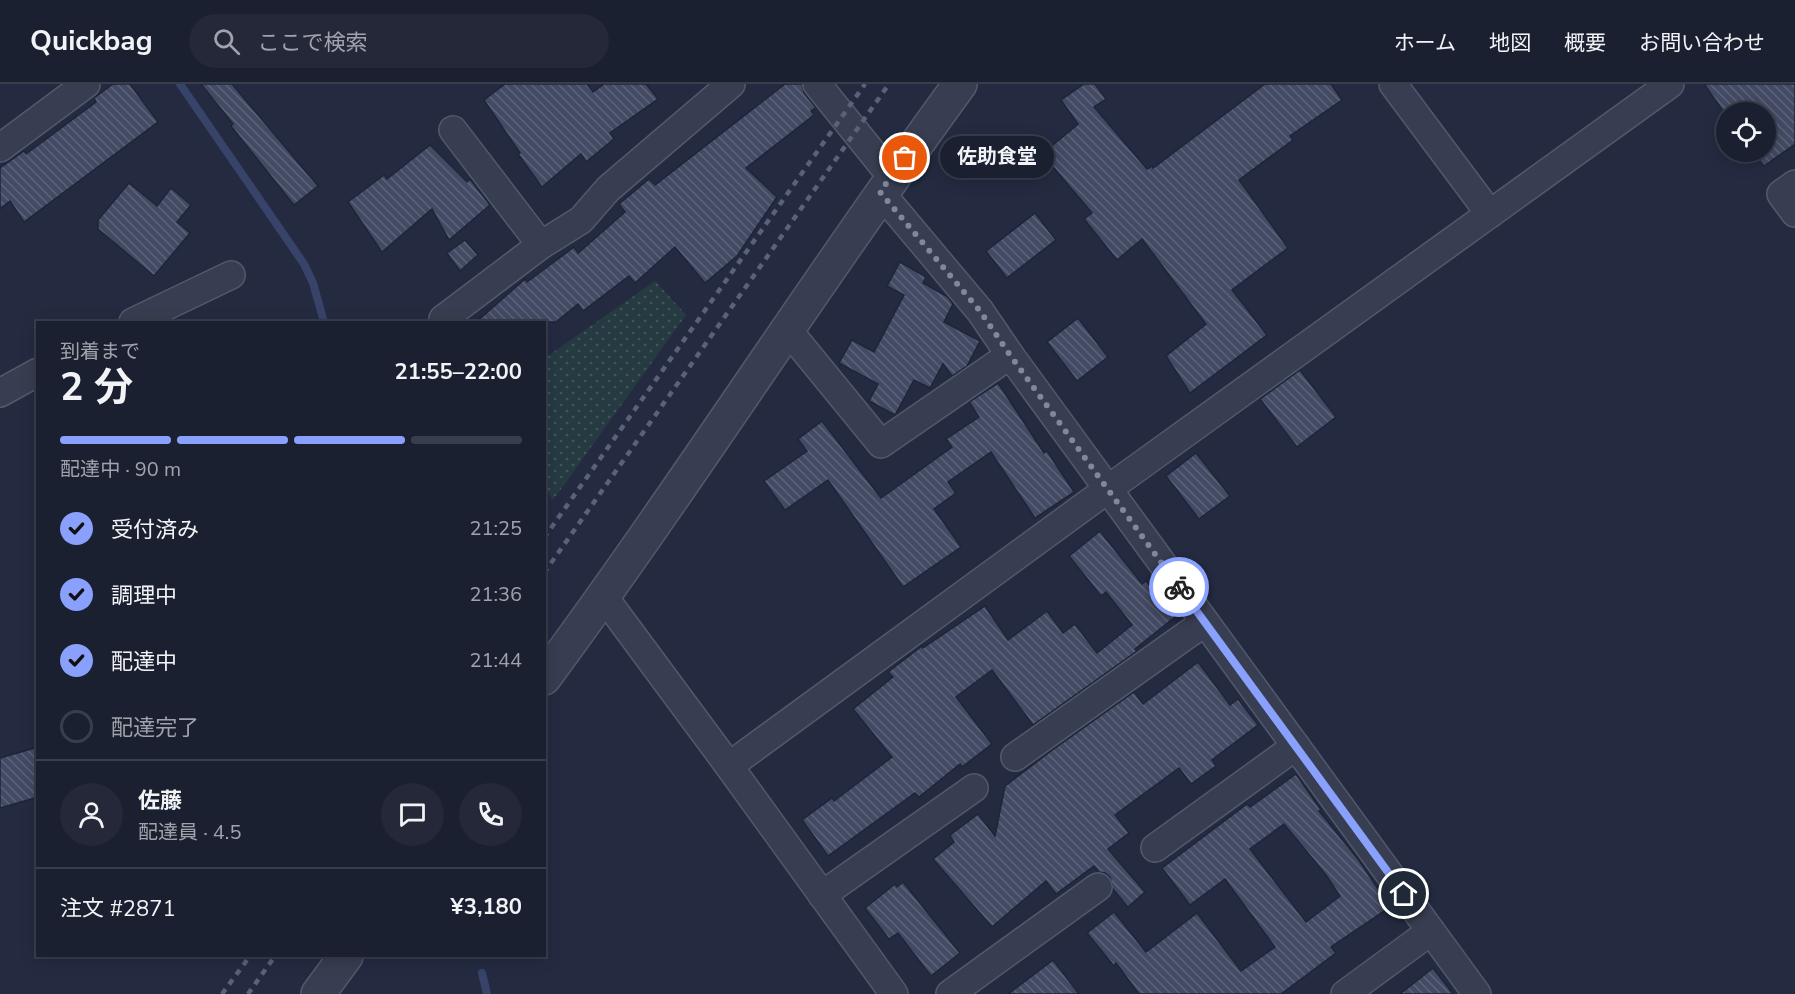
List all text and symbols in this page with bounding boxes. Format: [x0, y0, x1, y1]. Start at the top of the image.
search box [189, 14, 609, 68]
text: Quickbag [30, 22, 153, 60]
icon: search [210, 25, 243, 58]
text: ここで検索 [258, 28, 368, 58]
text: ホーム [1394, 29, 1456, 57]
text: 地図 [1489, 29, 1531, 57]
text: 概要 [1564, 29, 1606, 57]
text: お問い合わせ [1639, 29, 1765, 57]
map controls [1716, 102, 1776, 162]
button: locate [1716, 102, 1776, 162]
pin [879, 132, 930, 183]
callout: 佐助食堂 [941, 137, 1055, 179]
icon: bag [888, 141, 921, 174]
text: 佐助食堂 [957, 143, 1037, 170]
text: 到着まで [60, 338, 140, 365]
text: 21:55–22:00 [394, 357, 522, 387]
text: 2 分 [60, 361, 133, 414]
text: 配達中 · 90 m [60, 456, 181, 483]
icon: check [60, 512, 93, 545]
text: 受付済み [111, 515, 199, 545]
text: 21:25 [469, 515, 522, 542]
courier [1149, 557, 1209, 617]
icon: bike [1163, 571, 1196, 604]
icon: check [60, 578, 93, 611]
text: 調理中 [111, 581, 177, 611]
text: 21:36 [469, 581, 522, 608]
icon: check [60, 644, 93, 677]
text: 配達中 [111, 647, 177, 677]
text: 21:44 [469, 647, 522, 674]
text: 配達完了 [111, 713, 199, 743]
button: person [60, 783, 123, 846]
button: chat [381, 783, 444, 846]
button: phone [459, 783, 522, 846]
text: 佐藤 [138, 786, 182, 816]
text: 配達員 · 4.5 [138, 819, 241, 846]
pin [1378, 868, 1429, 919]
icon: home [1387, 877, 1420, 910]
text: ¥3,180 [451, 892, 522, 922]
text: 注文 #2871 [60, 894, 176, 924]

